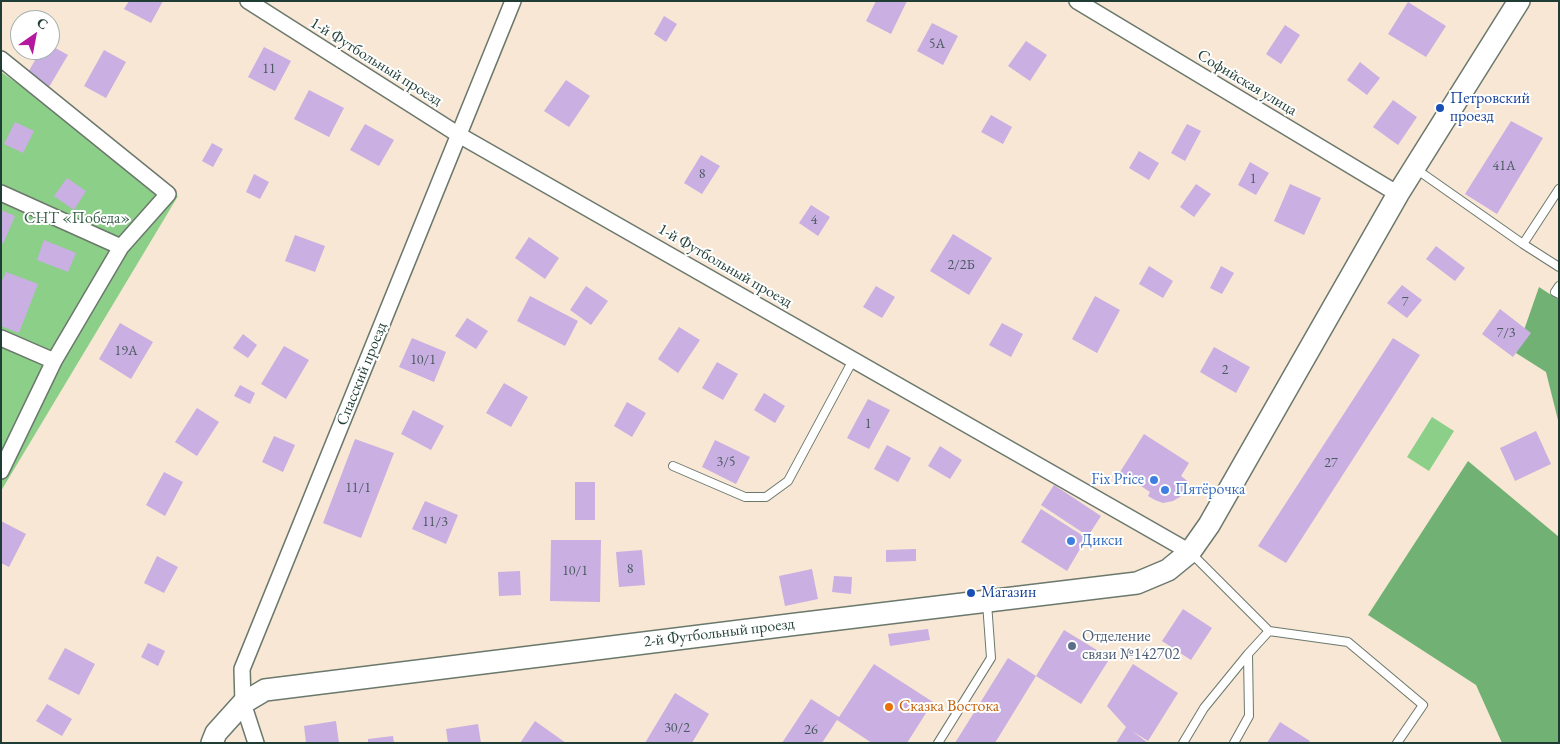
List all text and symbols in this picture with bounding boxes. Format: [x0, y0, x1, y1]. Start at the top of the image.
north arrow [10, 10, 60, 60]
text: С [34, 13, 52, 34]
street label: 1-й Футбольный проезд [306, 14, 446, 110]
house number: 5А [929, 36, 945, 52]
street label: Софийская улица [1193, 46, 1301, 120]
house number: 11 [262, 61, 276, 77]
place label: Петровский проезд [1450, 89, 1530, 127]
marker: Петровский проезд [1434, 102, 1446, 114]
house number: 41А [1492, 158, 1516, 174]
house number: 8 [699, 166, 705, 182]
house number: 1 [1250, 171, 1256, 187]
park label: СНТ «Победа» [24, 209, 130, 229]
house number: 4 [811, 212, 817, 228]
street label: 1-й Футбольный проезд [654, 220, 796, 312]
house number: 2/2Б [947, 257, 975, 273]
house number: 7 [1402, 294, 1408, 310]
street label: Спасский проезд [333, 320, 391, 428]
house number: 7/3 [1496, 325, 1516, 341]
house number: 19А [114, 343, 138, 359]
house number: 10/1 [410, 352, 436, 368]
house number: 2 [1222, 362, 1228, 378]
house number: 1 [865, 416, 871, 432]
house number: 3/5 [716, 454, 736, 470]
house number: 27 [1324, 455, 1338, 471]
place label: Fix Price [1091, 470, 1144, 490]
marker: Fix Price [1148, 474, 1160, 486]
house number: 11/1 [345, 480, 371, 496]
place label: Пятёрочка [1175, 480, 1245, 500]
marker: Пятёрочка [1159, 484, 1171, 496]
house number: 11/3 [422, 514, 448, 530]
place label: Дикси [1081, 531, 1123, 551]
marker: Дикси [1065, 535, 1077, 547]
house number: 8 [627, 561, 633, 577]
house number: 10/1 [562, 563, 588, 579]
place label: Магазин [981, 583, 1036, 603]
marker: Магазин [965, 587, 977, 599]
street label: 2-й Футбольный проезд [642, 614, 796, 652]
place label: Отделение связи №142702 [1082, 627, 1180, 665]
marker: Отделение связи №142702 [1066, 640, 1078, 652]
place label: Сказка Востока [899, 697, 999, 717]
marker: Сказка Востока [883, 701, 895, 713]
house number: 30/2 [664, 720, 690, 736]
house number: 26 [804, 722, 818, 738]

